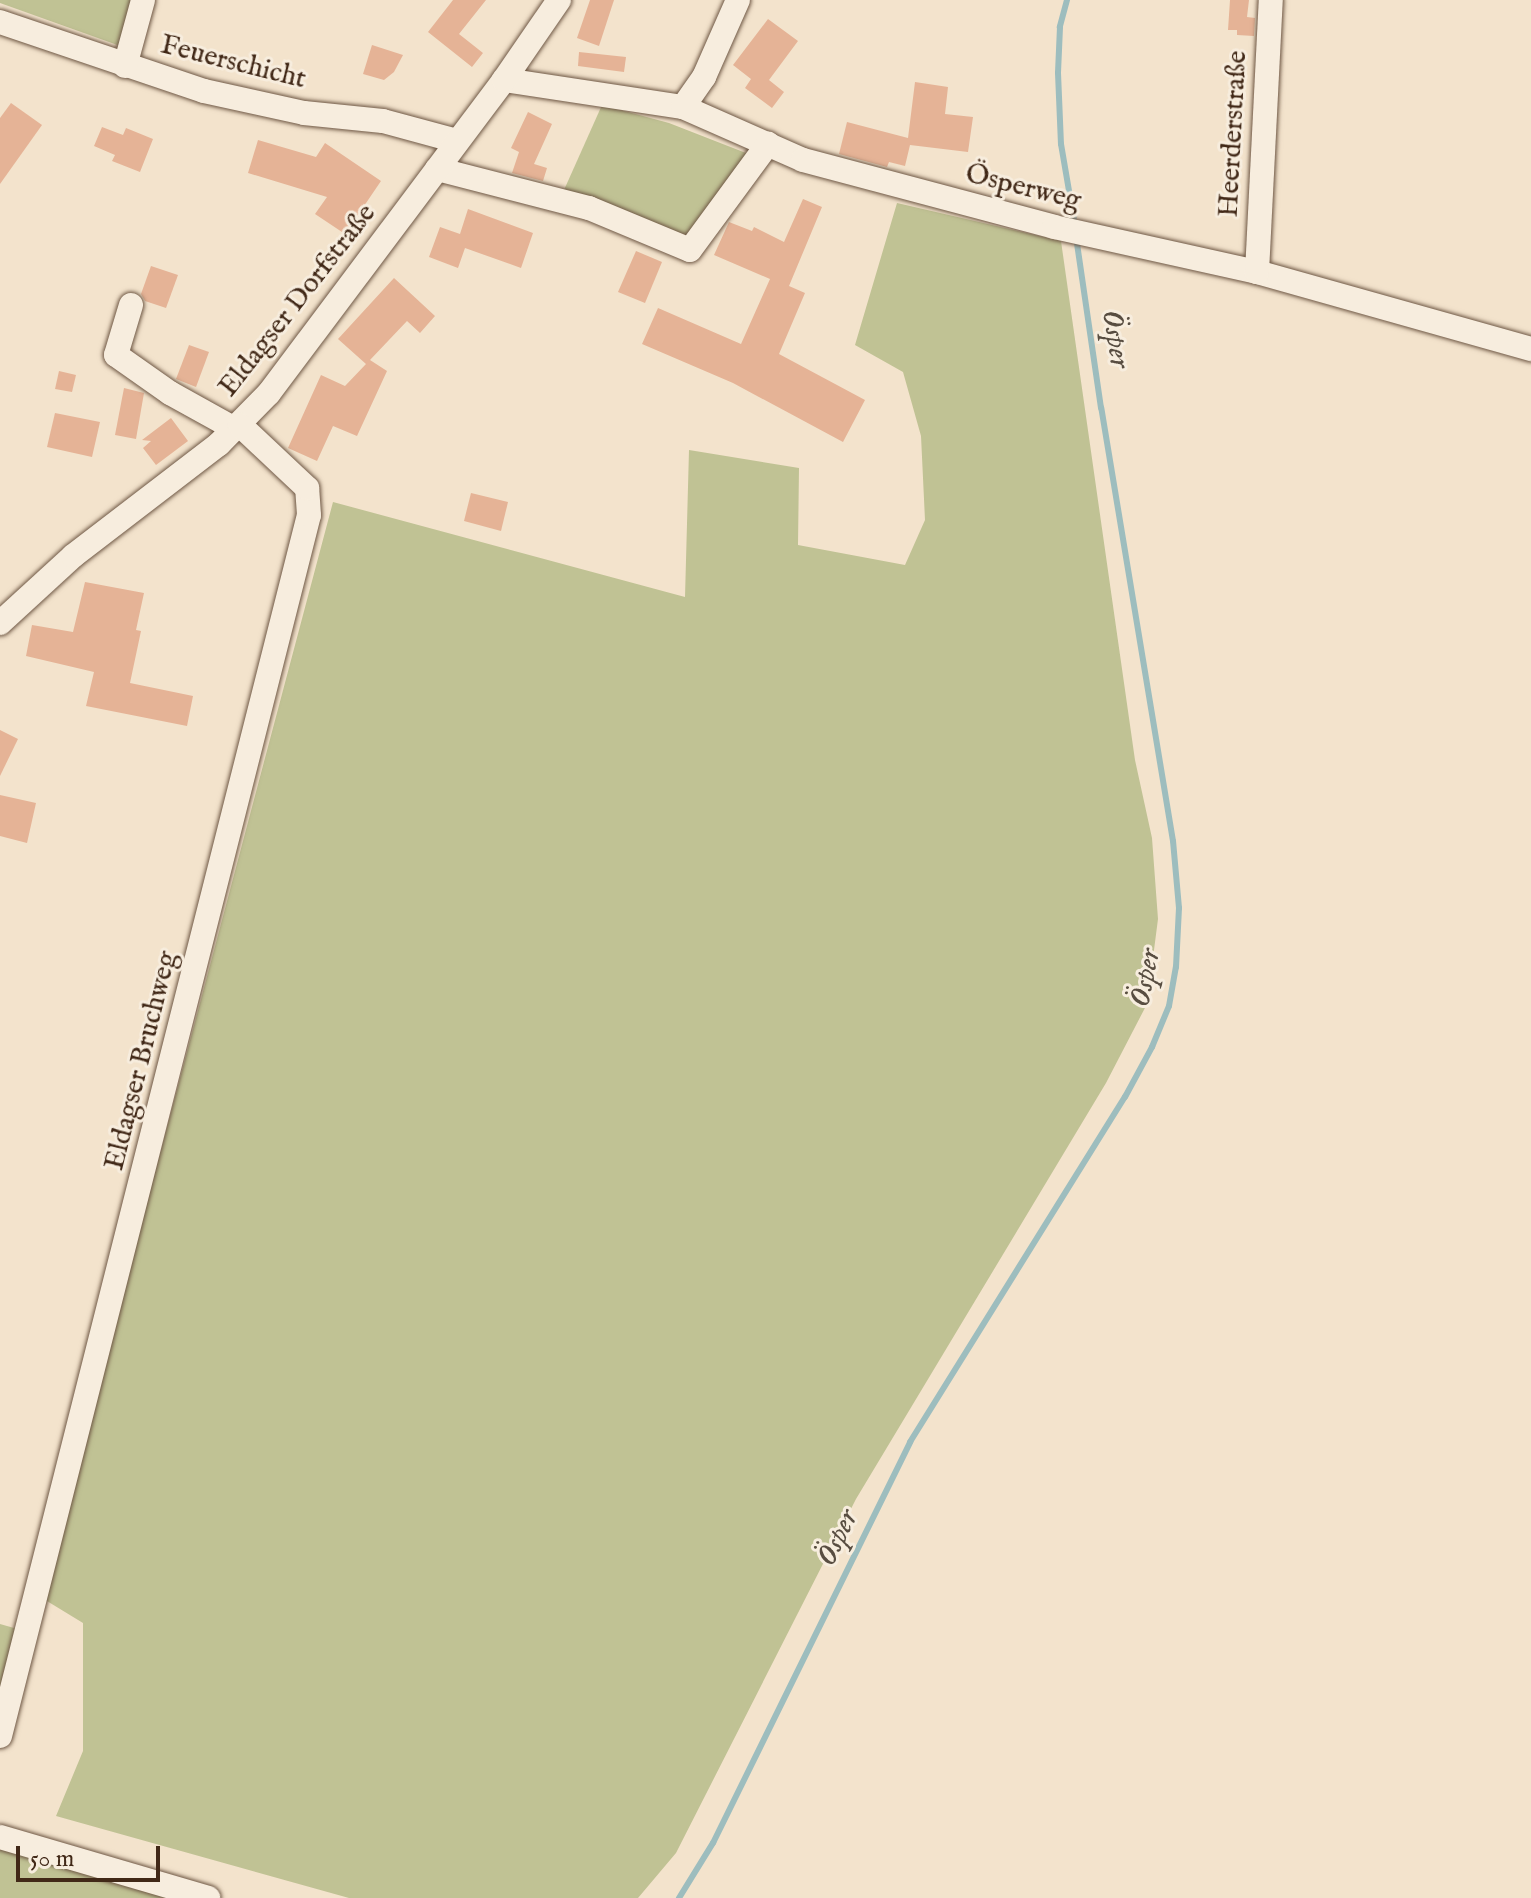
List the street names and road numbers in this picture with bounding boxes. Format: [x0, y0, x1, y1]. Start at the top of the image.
street label: Feuerschicht [157, 29, 309, 97]
street label: Heerderstraße [1213, 50, 1255, 218]
street label: Ösperweg [962, 157, 1084, 219]
street label: Eldagser Dorfstraße [212, 198, 384, 404]
street label: Eldagser Bruchweg [99, 948, 185, 1174]

